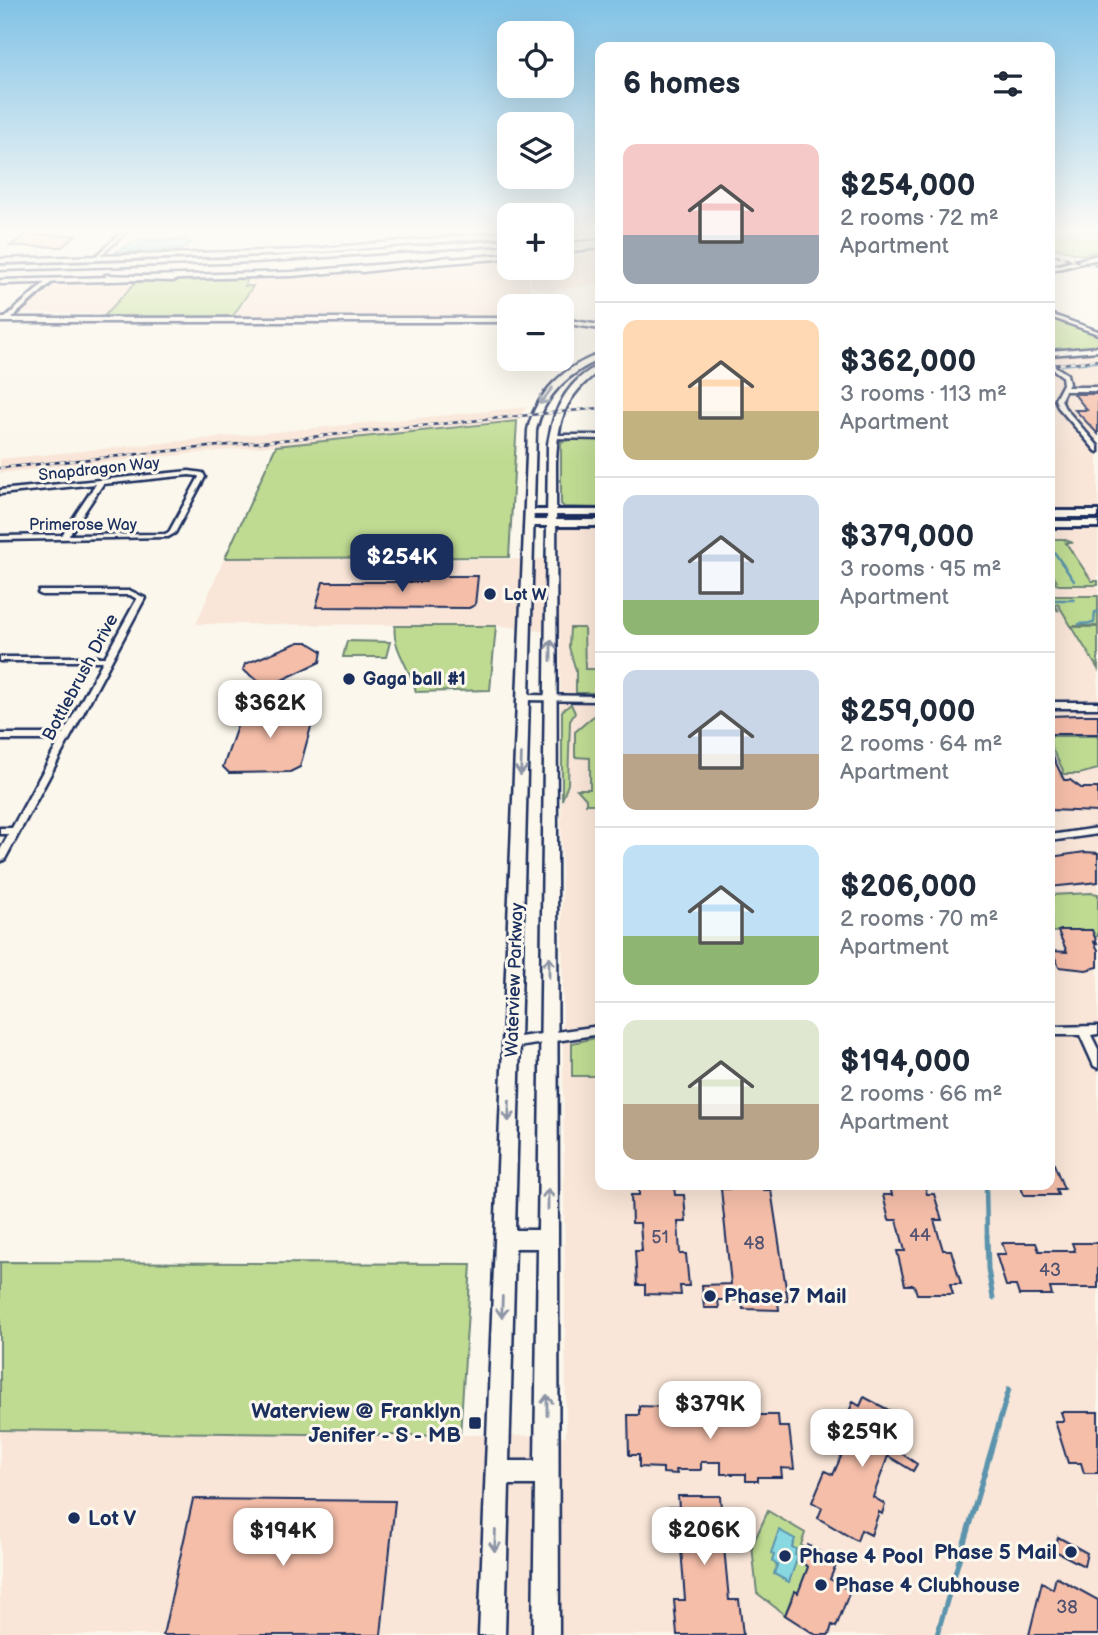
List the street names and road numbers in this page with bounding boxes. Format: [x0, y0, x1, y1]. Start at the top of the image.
street label: Snapdragon Way [38, 454, 161, 485]
street label: Primerose Way [29, 516, 138, 535]
street label: Bottlebrush Drive [38, 610, 123, 744]
street label: Waterview Parkway [501, 902, 528, 1058]

